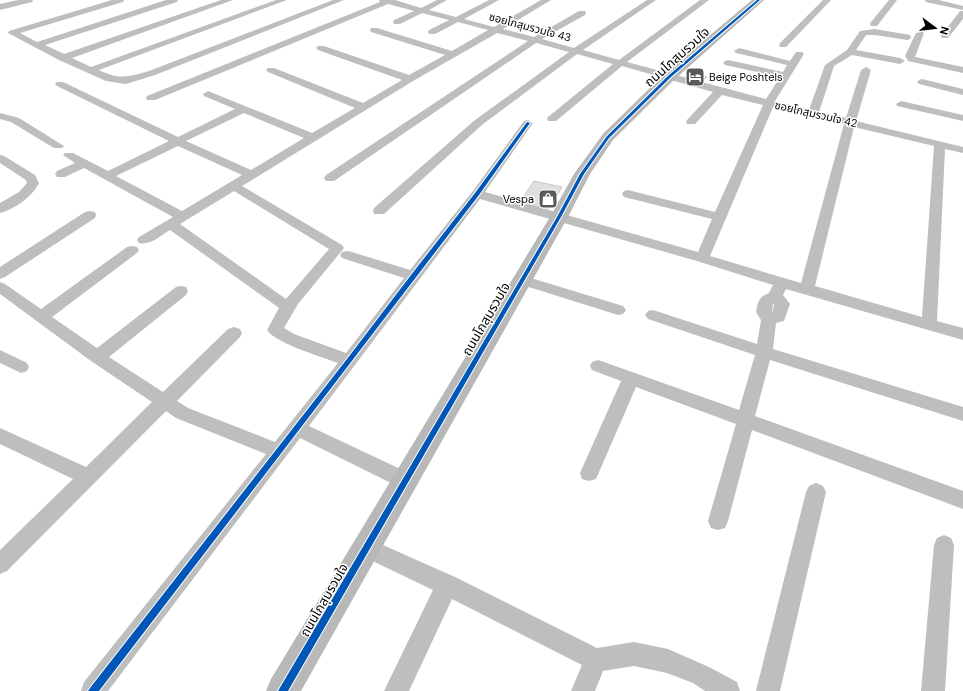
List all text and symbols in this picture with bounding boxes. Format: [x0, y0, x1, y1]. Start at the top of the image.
north arrow [915, 8, 955, 48]
street label: ซอยโกสุมรวมใจ 43 [487, 9, 573, 45]
street label: ถนนโกสุมรวมใจ [641, 23, 713, 91]
text: N [937, 25, 952, 36]
hotel icon: Beige Poshtels [684, 66, 706, 88]
place label: Beige Poshtels [709, 70, 782, 84]
street label: ซอยโกสุมรวมใจ 42 [773, 98, 859, 130]
shop icon: Vespa [537, 188, 559, 210]
place label: Vespa [503, 192, 534, 206]
street label: ถนนโกสุมรวมใจ [458, 279, 514, 359]
street label: ถนนโกสุมรวมใจ [296, 560, 352, 640]

